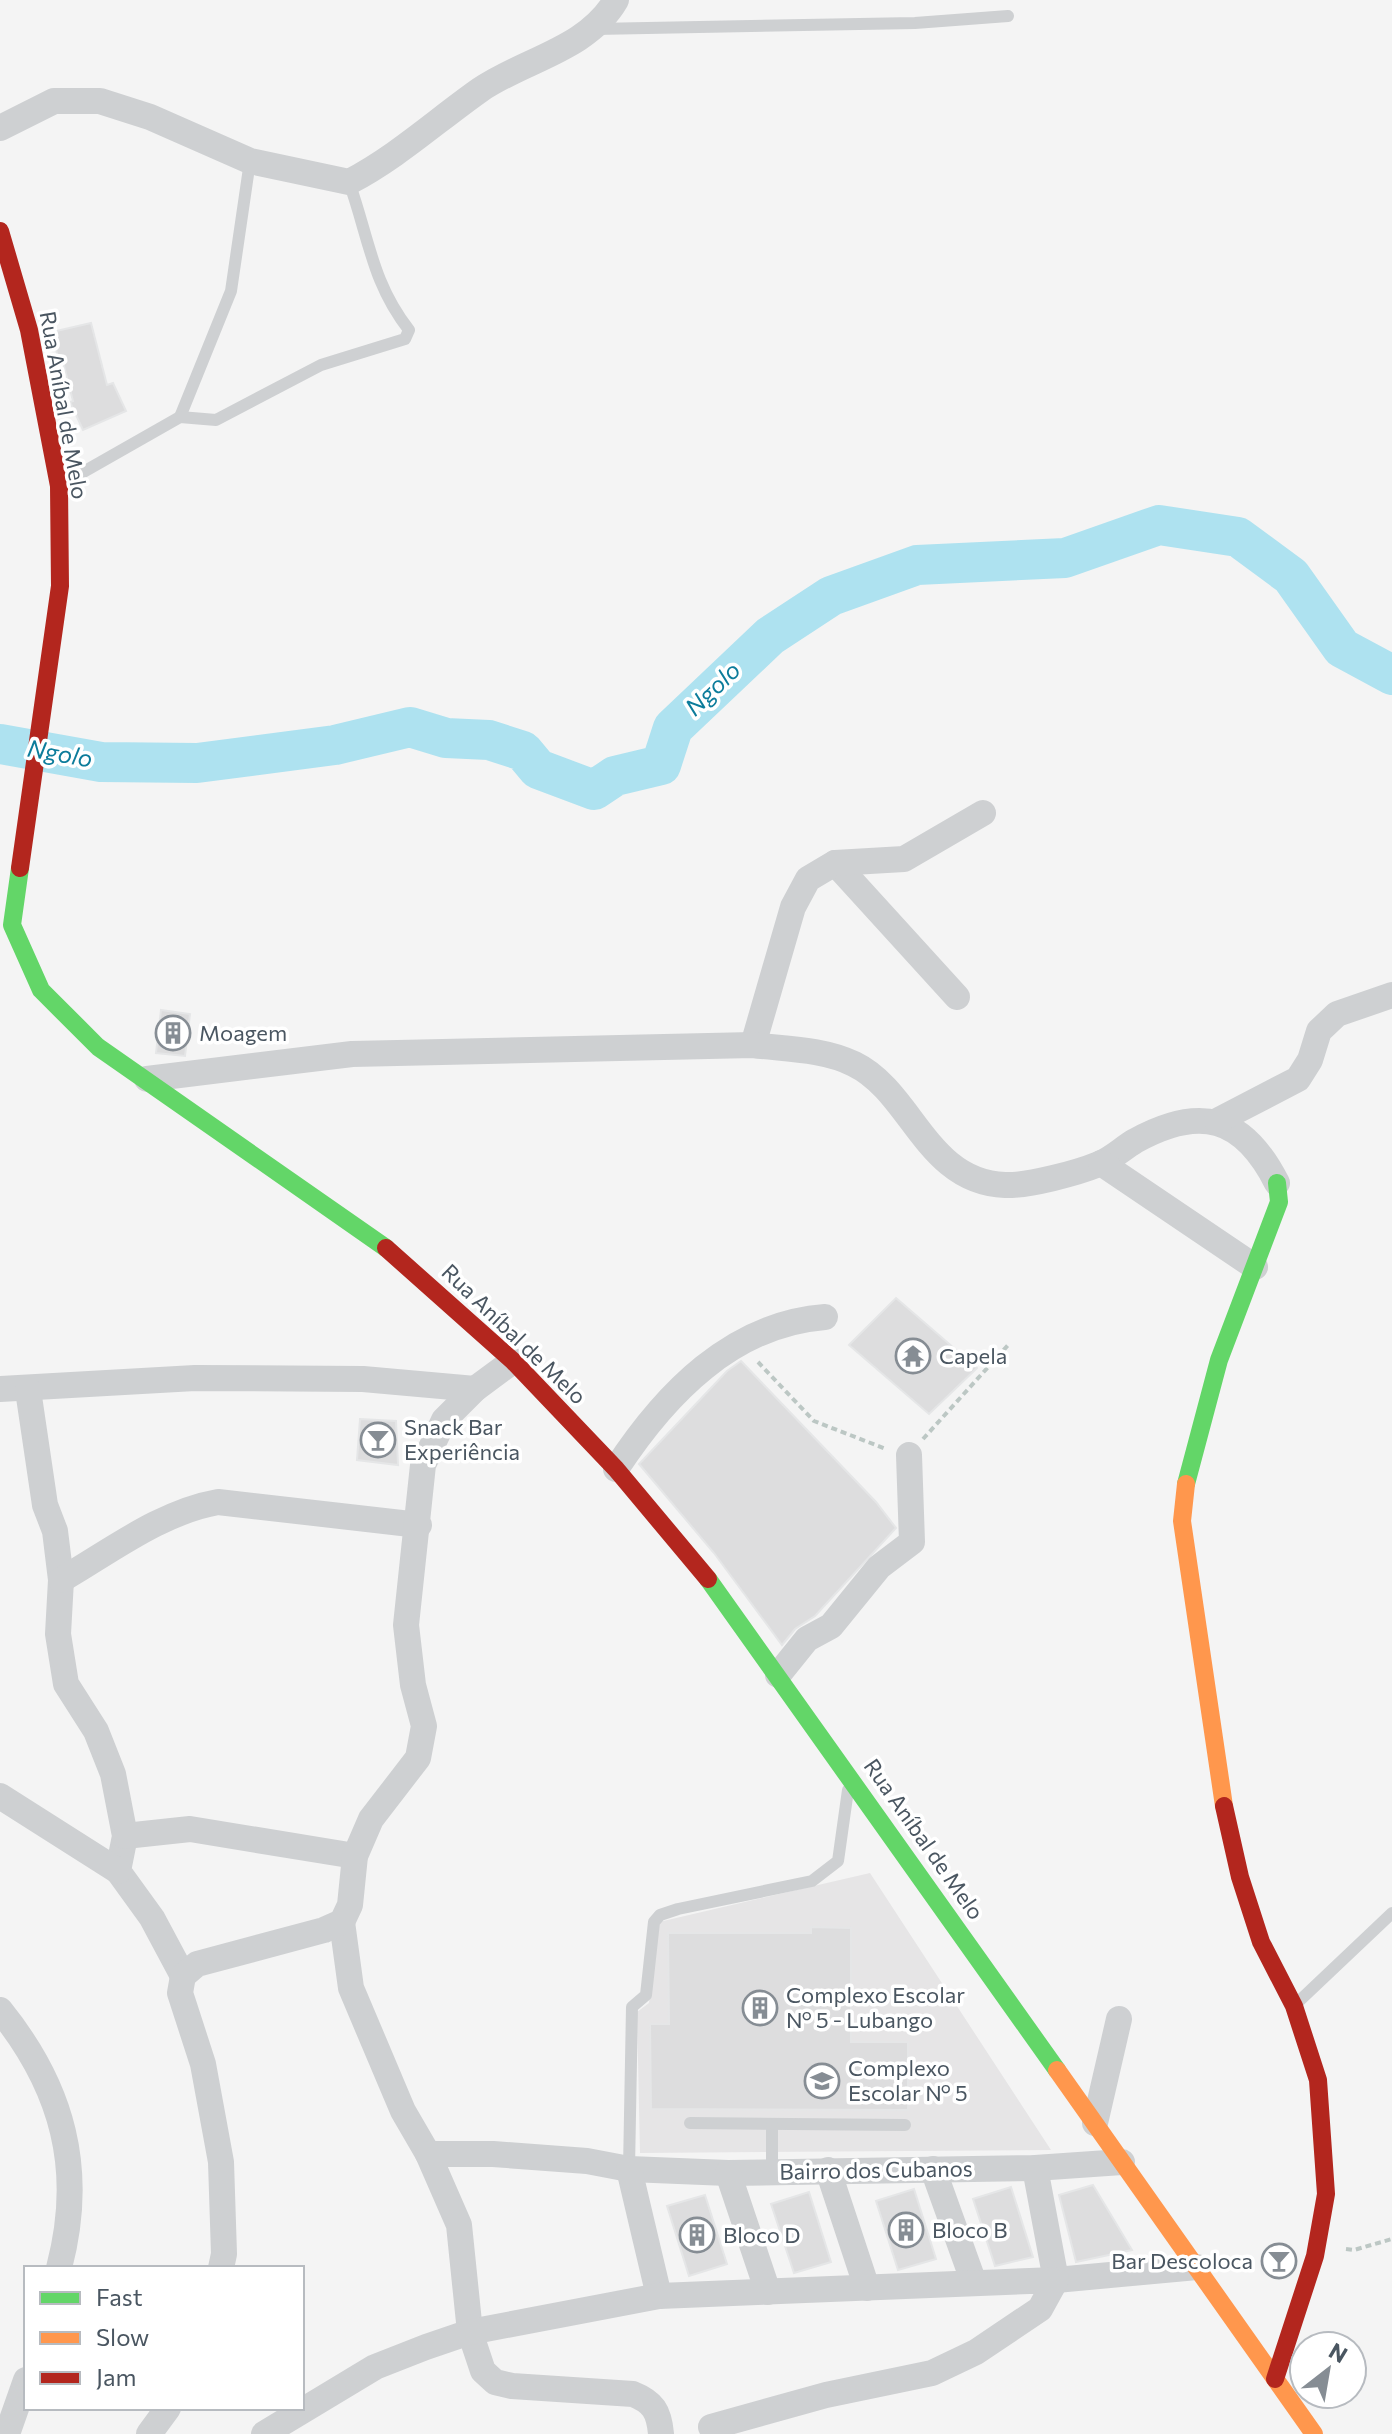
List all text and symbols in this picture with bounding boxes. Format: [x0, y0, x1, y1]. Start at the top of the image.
street label: Rua Aníbal de Melo [35, 309, 94, 501]
water label: Ngolo [678, 655, 746, 721]
water label: Ngolo [25, 733, 95, 773]
building icon: Moagem [154, 1014, 192, 1052]
place label: Moagem [199, 1019, 287, 1046]
street label: Rua Aníbal de Melo [437, 1258, 592, 1409]
temple icon: Capela [894, 1337, 932, 1375]
place label: Capela [939, 1342, 1007, 1369]
place label: Snack Bar Experiência [404, 1413, 520, 1465]
bar icon: Snack Bar Experiência [359, 1421, 397, 1459]
street label: Rua Aníbal de Melo [859, 1753, 990, 1924]
place label: Complexo Escolar Nº 5 - Lubango [786, 1981, 965, 2033]
building icon: Complexo Escolar Nº 5 - Lubango [741, 1989, 779, 2027]
place label: Complexo Escolar Nº 5 [848, 2054, 968, 2106]
school or university icon: Complexo Escolar Nº 5 [803, 2062, 841, 2100]
street label: Bairro dos Cubanos [779, 2154, 973, 2185]
building icon: Bloco B [887, 2211, 925, 2249]
building icon: Bloco D [678, 2216, 716, 2254]
place label: Bloco B [932, 2216, 1007, 2243]
place label: Bloco D [723, 2221, 800, 2248]
bar icon: Bar Descoloca [1260, 2242, 1298, 2280]
place label: Bar Descoloca [1111, 2247, 1253, 2274]
legend [24, 2266, 304, 2410]
text: Fast [96, 2282, 143, 2311]
text: Slow [96, 2322, 149, 2351]
north arrow [1288, 2330, 1368, 2410]
text: N [1325, 2337, 1353, 2368]
text: Jam [96, 2362, 136, 2391]

